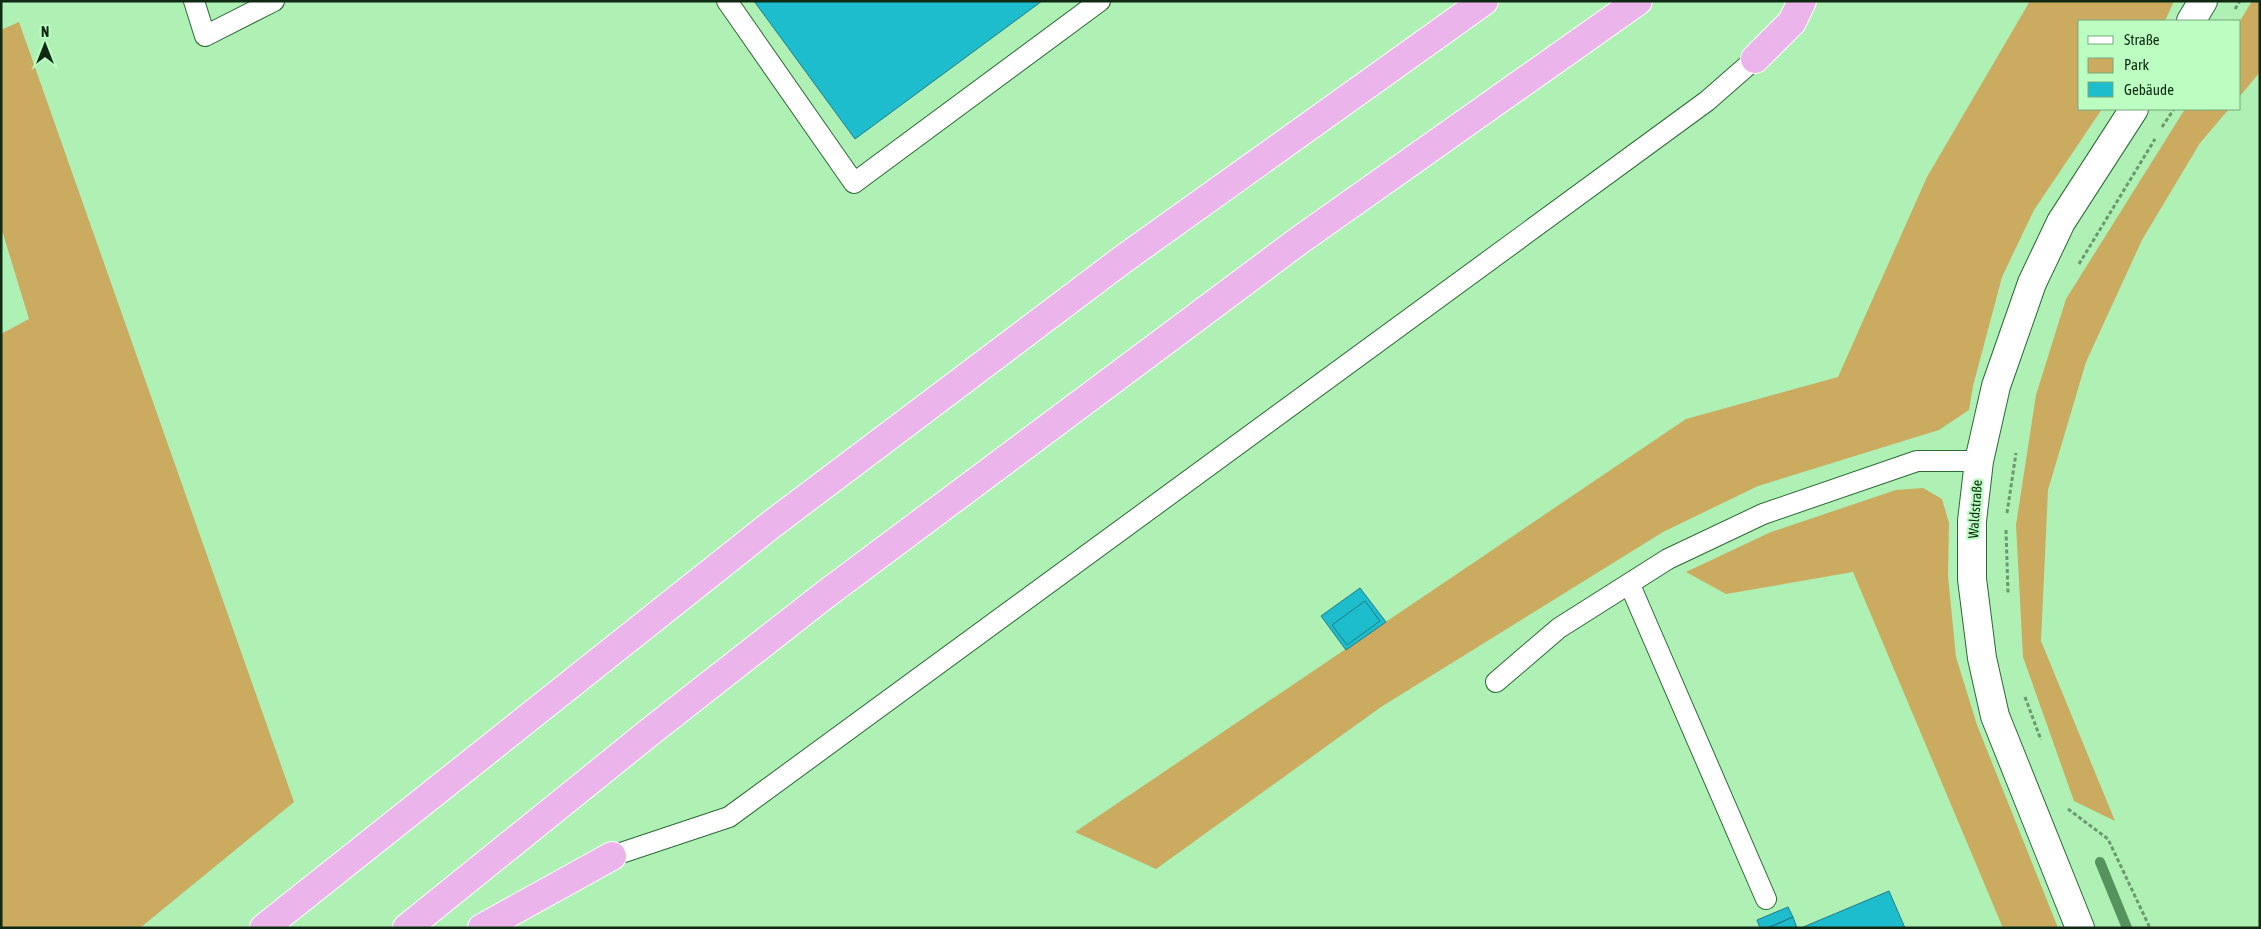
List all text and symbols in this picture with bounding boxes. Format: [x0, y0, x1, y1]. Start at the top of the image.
north arrow [20, 20, 70, 70]
legend [2078, 20, 2241, 110]
text: N [41, 24, 49, 40]
text: Straße [2124, 31, 2160, 48]
text: Park [2124, 56, 2149, 73]
text: Gebäude [2124, 81, 2174, 98]
street label: Waldstraße [1965, 479, 1985, 539]

